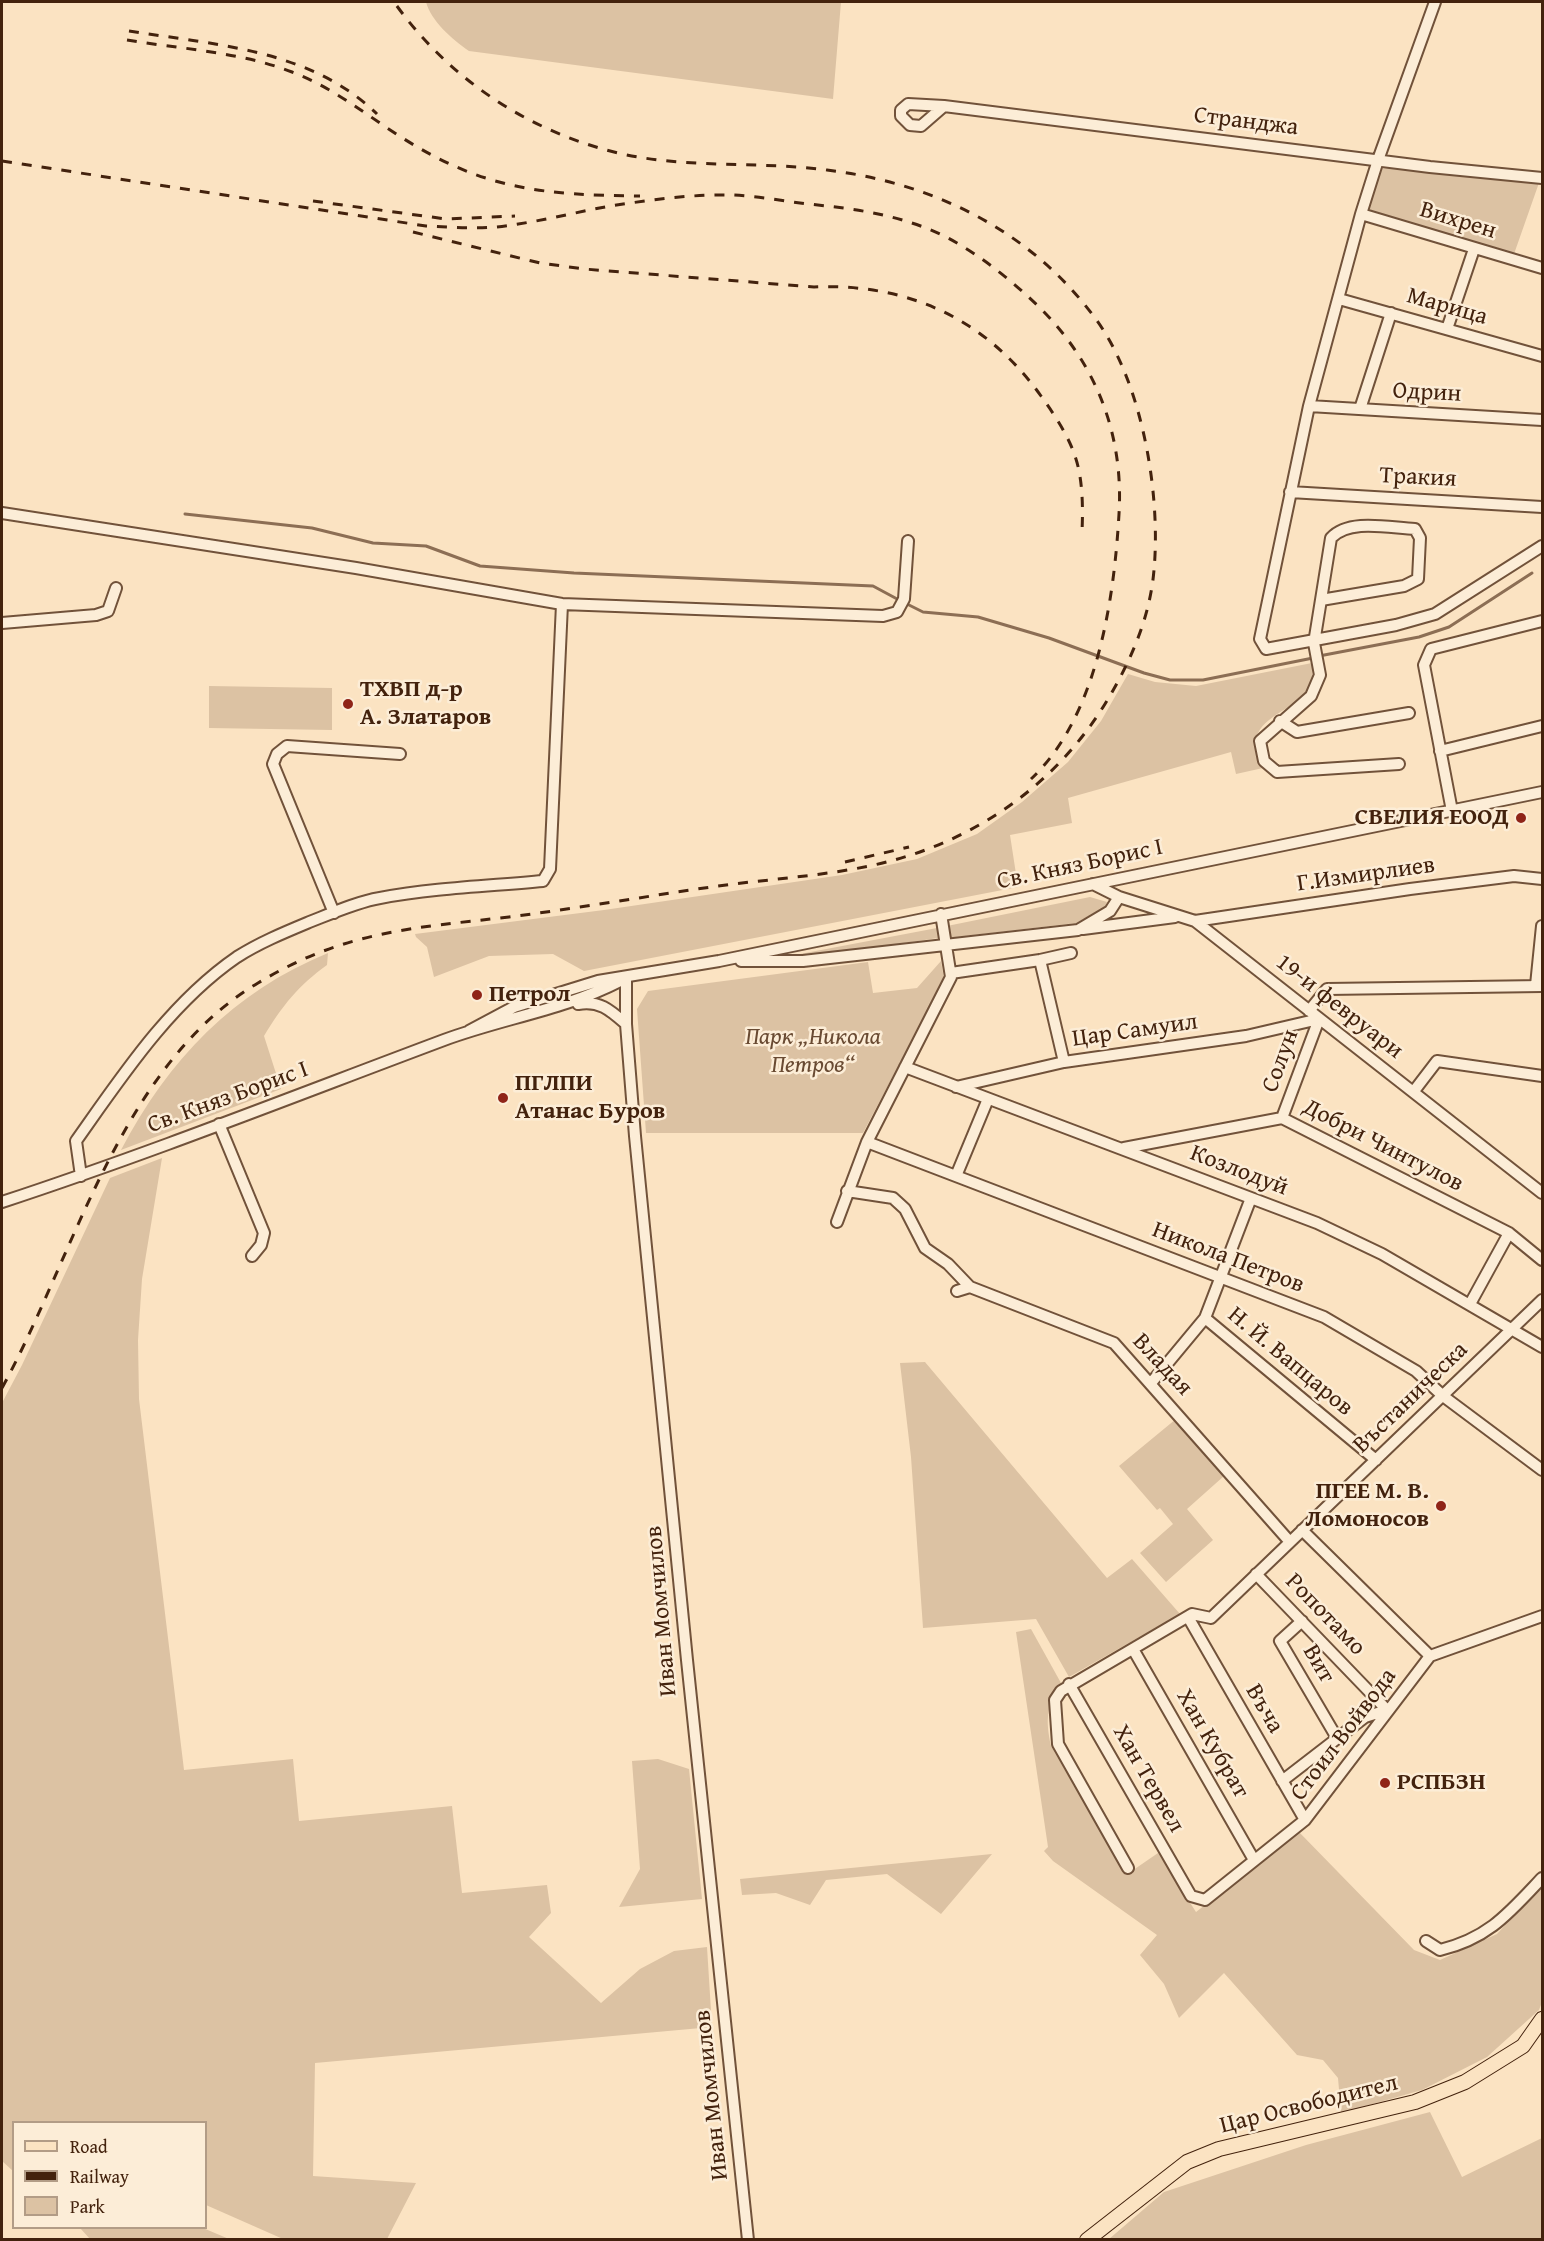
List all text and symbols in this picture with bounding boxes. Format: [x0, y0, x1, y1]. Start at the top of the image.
street label: Странджа [1192, 101, 1300, 143]
street label: Вихрен [1416, 196, 1500, 246]
street label: Марица [1403, 282, 1491, 332]
street label: Одрин [1392, 377, 1462, 409]
street label: Тракия [1379, 462, 1457, 494]
place label: ТХВП д-р А. Златаров [360, 676, 491, 732]
marker: ТХВП д-р А. Златаров [341, 697, 355, 711]
place label: СВЕЛИЯ ЕООД [1355, 804, 1509, 832]
marker: СВЕЛИЯ ЕООД [1514, 811, 1528, 825]
street label: Св. Княз Борис I [994, 833, 1166, 897]
street label: Г.Измирлиев [1295, 851, 1437, 899]
street label: 19-и февруари [1270, 948, 1408, 1066]
place label: Петрол [489, 981, 570, 1009]
marker: Петрол [470, 988, 484, 1002]
street label: Цар Самуил [1070, 1008, 1200, 1054]
park label: Парк „Никола Петров“ [745, 1024, 881, 1080]
street label: Солун [1256, 1026, 1306, 1096]
street label: Св. Княз Борис I [144, 1056, 312, 1140]
place label: ПГЛПИ Атанас Буров [515, 1070, 665, 1126]
marker: ПГЛПИ Атанас Буров [496, 1091, 510, 1105]
street label: Добри Чинтулов [1298, 1093, 1468, 1199]
street label: Козлодуй [1186, 1139, 1292, 1203]
street label: Никола Петров [1148, 1216, 1308, 1300]
street label: Н. Й. Вапцаров [1221, 1301, 1359, 1423]
street label: Владая [1126, 1328, 1198, 1402]
street label: Въстаническа [1348, 1336, 1474, 1460]
place label: ПГЕЕ М. В. Ломоносов [1305, 1478, 1429, 1534]
marker: ПГЕЕ М. В. Ломоносов [1434, 1499, 1448, 1513]
street label: Иван Момчилов [640, 1525, 684, 1697]
street label: Ропотамо [1279, 1568, 1371, 1662]
street label: Вит [1296, 1640, 1340, 1688]
street label: Стоил Войвода [1285, 1663, 1403, 1807]
street label: Въча [1239, 1679, 1289, 1739]
street label: Хан Кубрат [1169, 1685, 1255, 1803]
street label: Хан Тервел [1106, 1720, 1190, 1838]
place label: РСПБЗН [1397, 1769, 1486, 1797]
marker: РСПБЗН [1378, 1776, 1392, 1790]
street label: Иван Момчилов [689, 2008, 735, 2182]
street label: Цар Освободител [1217, 2069, 1401, 2141]
legend [12, 2121, 207, 2229]
text: Road [70, 2133, 108, 2160]
text: Railway [70, 2163, 129, 2190]
text: Park [70, 2193, 105, 2220]

